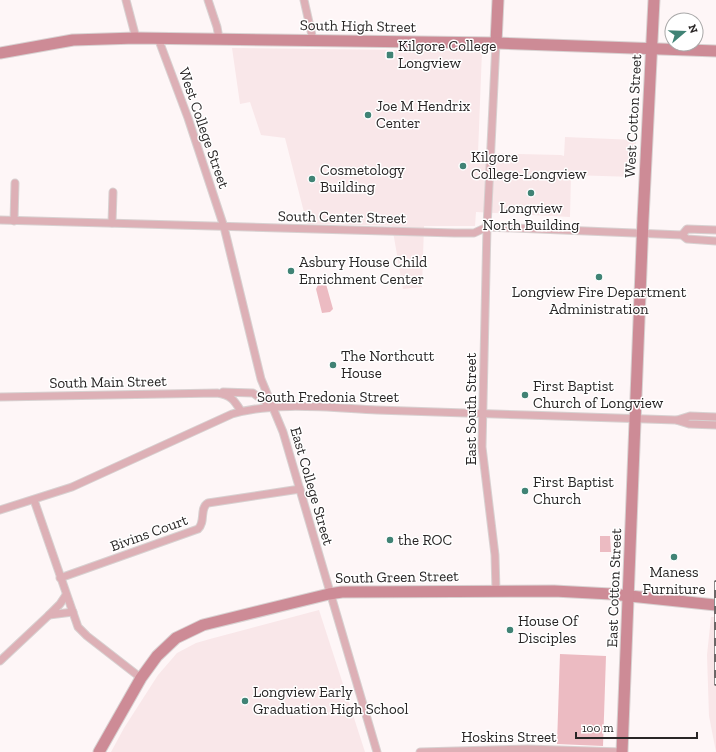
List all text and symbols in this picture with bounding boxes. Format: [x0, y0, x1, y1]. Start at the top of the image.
north arrow [664, 12, 704, 52]
street label: South High Street [300, 16, 417, 36]
text: N [685, 23, 701, 36]
place label: Kilgore College Longview [398, 37, 496, 72]
marker: Kilgore College Longview [385, 50, 395, 60]
street label: West Cotton Street [621, 53, 645, 178]
street label: West College Street [175, 65, 233, 191]
place label: Joe M Hendrix Center [376, 97, 471, 132]
marker: Joe M Hendrix Center [363, 110, 373, 120]
place label: Kilgore College-Longview [471, 148, 587, 183]
place label: Cosmetology Building [320, 161, 405, 196]
marker: Kilgore College-Longview [458, 161, 468, 171]
marker: Cosmetology Building [307, 174, 317, 184]
marker: Longview North Building [526, 188, 536, 198]
place label: Longview North Building [483, 199, 579, 234]
street label: South Center Street [278, 207, 407, 227]
place label: Asbury House Child Enrichment Center [299, 253, 428, 288]
marker: Asbury House Child Enrichment Center [286, 266, 296, 276]
marker: Longview Fire Department Administration [594, 272, 604, 282]
place label: Longview Fire Department Administration [512, 283, 687, 318]
place label: The Northcutt House [341, 347, 435, 382]
street label: East South Street [462, 352, 480, 465]
marker: The Northcutt House [328, 360, 338, 370]
street label: South Main Street [49, 372, 167, 392]
place label: First Baptist Church of Longview [533, 377, 664, 412]
street label: South Fredonia Street [257, 388, 399, 406]
marker: First Baptist Church of Longview [520, 390, 530, 400]
street label: East College Street [287, 425, 338, 548]
place label: First Baptist Church [533, 473, 614, 508]
marker: First Baptist Church [520, 486, 530, 496]
street label: Bivins Court [108, 511, 191, 555]
street label: East Cotton Street [603, 528, 625, 648]
place label: the ROC [398, 531, 452, 549]
marker: the ROC [385, 535, 395, 545]
marker: Maness Furniture [669, 552, 679, 562]
place label: Maness Furniture [642, 563, 706, 598]
street label: South Green Street [335, 567, 459, 587]
place label: House Of Disciples [518, 612, 579, 647]
marker: House Of Disciples [505, 625, 515, 635]
place label: Longview Early Graduation High School [253, 683, 408, 718]
marker: Longview Early Graduation High School [240, 696, 250, 706]
scale bar [576, 714, 697, 740]
text: 100 m [582, 721, 614, 735]
street label: Hoskins Street [461, 728, 557, 746]

